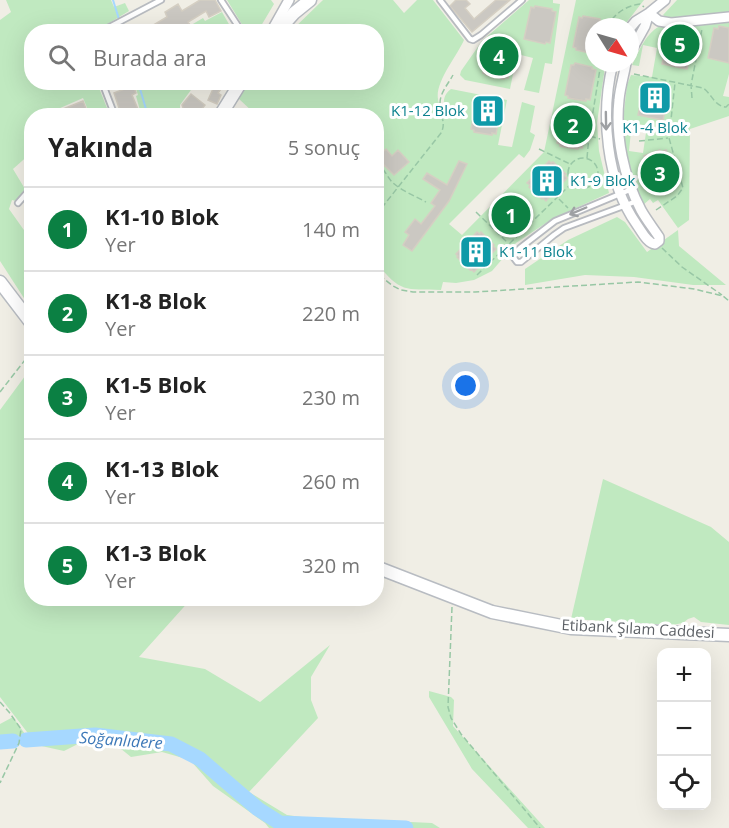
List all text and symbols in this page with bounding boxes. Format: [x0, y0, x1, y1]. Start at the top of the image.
north arrow [585, 18, 639, 72]
pin: 5 [660, 22, 700, 66]
search box [24, 24, 384, 90]
pin: 4 [480, 34, 518, 78]
icon: search [45, 41, 78, 74]
text: Burada ara [93, 42, 207, 72]
building icon: K1-4 Blok [637, 80, 673, 116]
building icon: K1-12 Blok [470, 93, 506, 129]
place label: K1-12 Blok [391, 100, 465, 120]
pin: 2 [554, 102, 592, 148]
one-way arrow [601, 110, 612, 130]
place label: K1-4 Blok [622, 117, 688, 137]
text: Yakında [48, 129, 153, 165]
text: 5 sonuç [288, 134, 360, 161]
pin: 3 [640, 150, 680, 195]
building icon: K1-9 Blok [529, 163, 565, 199]
place label: K1-9 Blok [570, 170, 636, 190]
pin: 1 [492, 192, 530, 238]
text: K1-10 Blok [105, 201, 219, 231]
one-way arrow [569, 205, 587, 217]
text: 1 [62, 216, 73, 243]
text: 140 m [302, 216, 360, 243]
text: Yer [105, 231, 136, 258]
building icon: K1-11 Blok [458, 234, 494, 270]
place label: K1-11 Blok [499, 241, 573, 261]
text: K1-8 Blok [105, 285, 206, 315]
text: 2 [62, 300, 73, 327]
text: 220 m [302, 300, 360, 327]
text: Yer [105, 315, 136, 342]
text: K1-5 Blok [105, 369, 206, 399]
your location [451, 371, 480, 400]
text: 3 [62, 384, 73, 411]
text: 230 m [302, 384, 360, 411]
text: Yer [105, 399, 136, 426]
text: K1-13 Blok [105, 453, 219, 483]
text: 4 [62, 468, 73, 495]
text: 260 m [302, 468, 360, 495]
text: Yer [105, 483, 136, 510]
text: K1-3 Blok [105, 537, 206, 567]
text: 5 [62, 552, 73, 579]
text: 320 m [302, 552, 360, 579]
text: Yer [105, 567, 136, 594]
street label: Etibank Şılam Caddesi [561, 614, 715, 642]
map controls [657, 648, 711, 810]
button: + [657, 648, 711, 702]
button: − [657, 702, 711, 756]
water label: Soğanlıdere [79, 726, 163, 754]
button: locate [657, 756, 711, 810]

